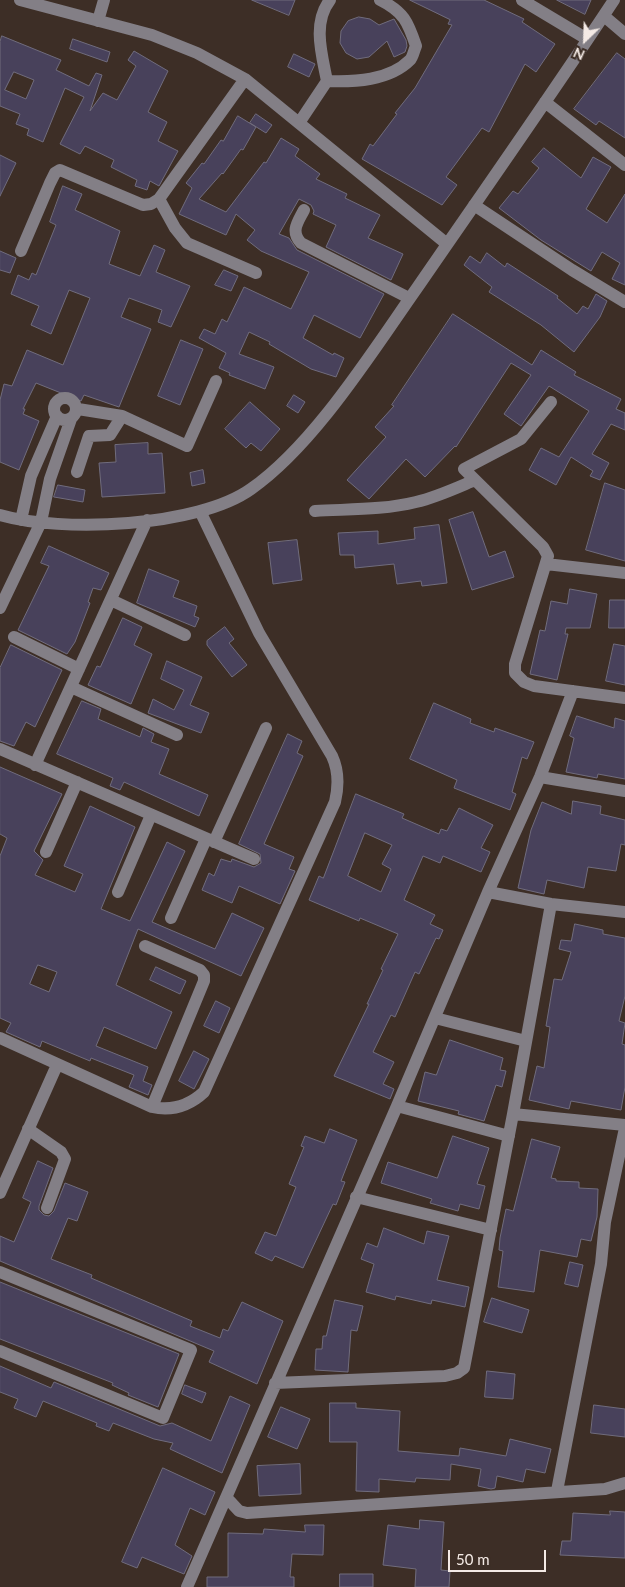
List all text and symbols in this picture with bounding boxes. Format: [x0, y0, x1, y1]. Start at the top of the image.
north arrow [560, 15, 610, 65]
text: N [570, 44, 587, 64]
scale bar [450, 1540, 548, 1572]
text: 50 m [456, 1550, 490, 1568]

